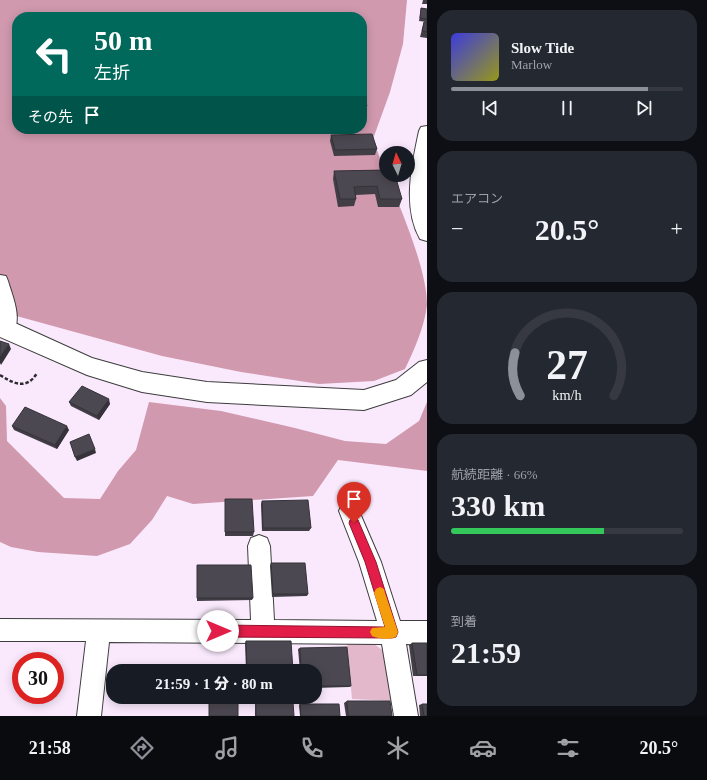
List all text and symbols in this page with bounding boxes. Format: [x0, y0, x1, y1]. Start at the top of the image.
text: 50 m [94, 25, 152, 56]
icon: left [28, 28, 80, 80]
text: Slow Tide [511, 40, 574, 56]
text: Marlow [511, 57, 552, 72]
text: 左折 [94, 63, 130, 83]
icon: previous [479, 97, 501, 119]
icon: pause [556, 97, 578, 119]
icon: next [633, 97, 655, 119]
icon: arrive [81, 104, 103, 126]
text: その先 [28, 109, 73, 125]
north arrow [379, 146, 415, 182]
map controls [379, 146, 415, 182]
text: エアコン [451, 191, 503, 206]
text: 20.5° [535, 213, 599, 246]
text: − [451, 216, 463, 241]
text: + [671, 216, 683, 241]
text: 27 [546, 342, 588, 388]
text: km/h [552, 387, 582, 403]
text: 航続距離 · 66% [451, 467, 538, 482]
pin [337, 482, 371, 523]
icon: arrive [343, 488, 365, 510]
text: 330 km [451, 489, 545, 522]
position arrow [197, 610, 239, 652]
text: 到着 [451, 614, 477, 629]
text: 21:59 [451, 636, 521, 669]
speed limit sign: 30 [12, 652, 64, 704]
text: 21:59 · 1 分 · 80 m [155, 676, 273, 692]
icon: directions [128, 734, 156, 762]
icon: music [213, 734, 241, 762]
icon: phone [298, 734, 326, 762]
icon: climate [384, 734, 412, 762]
icon: car [469, 734, 497, 762]
icon: filters [554, 734, 582, 762]
text: 21:58 [29, 738, 71, 758]
text: 20.5° [640, 738, 678, 758]

